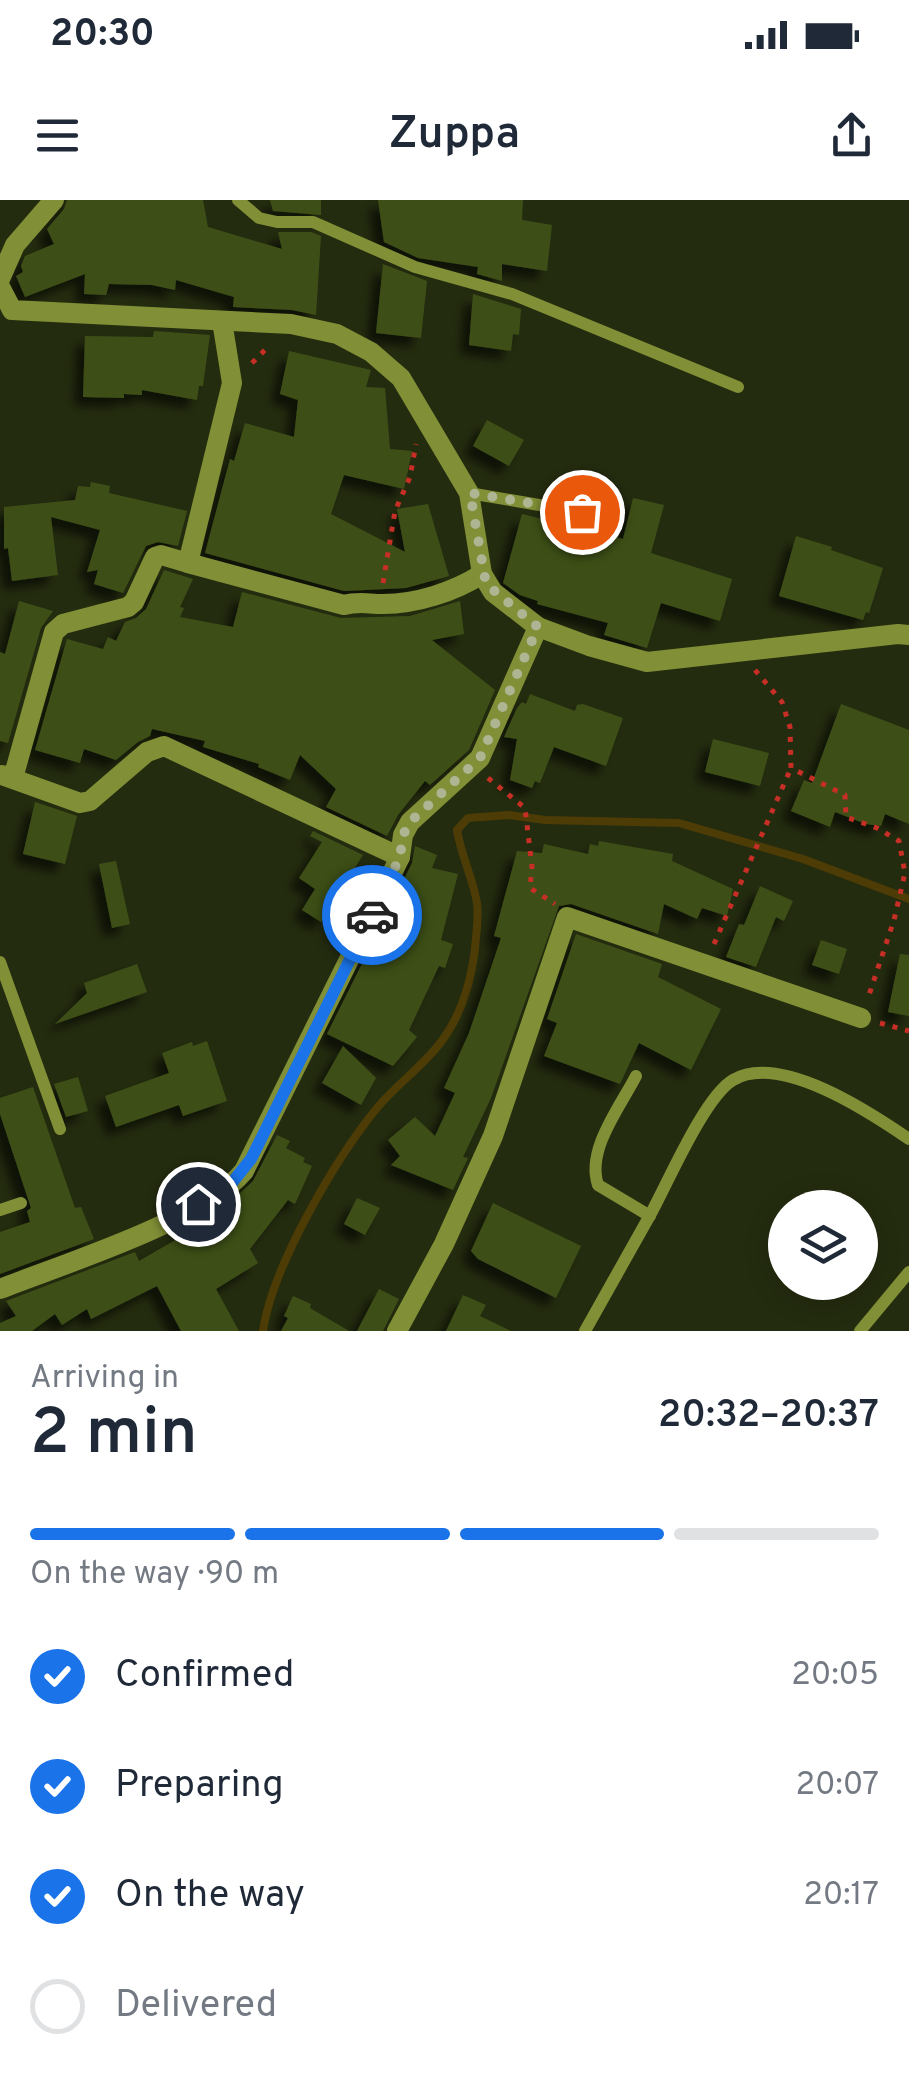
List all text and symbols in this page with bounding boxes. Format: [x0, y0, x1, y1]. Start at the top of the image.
text: 20:30 [50, 11, 155, 60]
text: Zuppa [389, 107, 520, 164]
icon: menu [30, 108, 85, 163]
icon: share [824, 108, 879, 163]
pin [540, 470, 625, 555]
icon: bag [555, 485, 610, 540]
courier [322, 865, 422, 965]
icon: car [345, 888, 400, 943]
pin [156, 1162, 241, 1247]
icon: home [171, 1177, 226, 1232]
map controls [768, 1190, 878, 1300]
button: layers [768, 1190, 878, 1300]
text: Arriving in [30, 1359, 179, 1399]
text: 20:32–20:37 [658, 1392, 879, 1441]
text: 2 min [30, 1395, 198, 1477]
text: On the way · 90 m [30, 1555, 279, 1595]
icon: check [30, 1649, 85, 1704]
text: Confirmed [115, 1652, 294, 1701]
text: 20:05 [791, 1656, 879, 1696]
icon: check [30, 1759, 85, 1814]
text: Preparing [115, 1762, 284, 1811]
text: 20:07 [795, 1766, 879, 1806]
icon: check [30, 1869, 85, 1924]
text: On the way [115, 1872, 305, 1921]
text: 20:17 [803, 1876, 879, 1916]
text: Delivered [115, 1982, 277, 2031]

